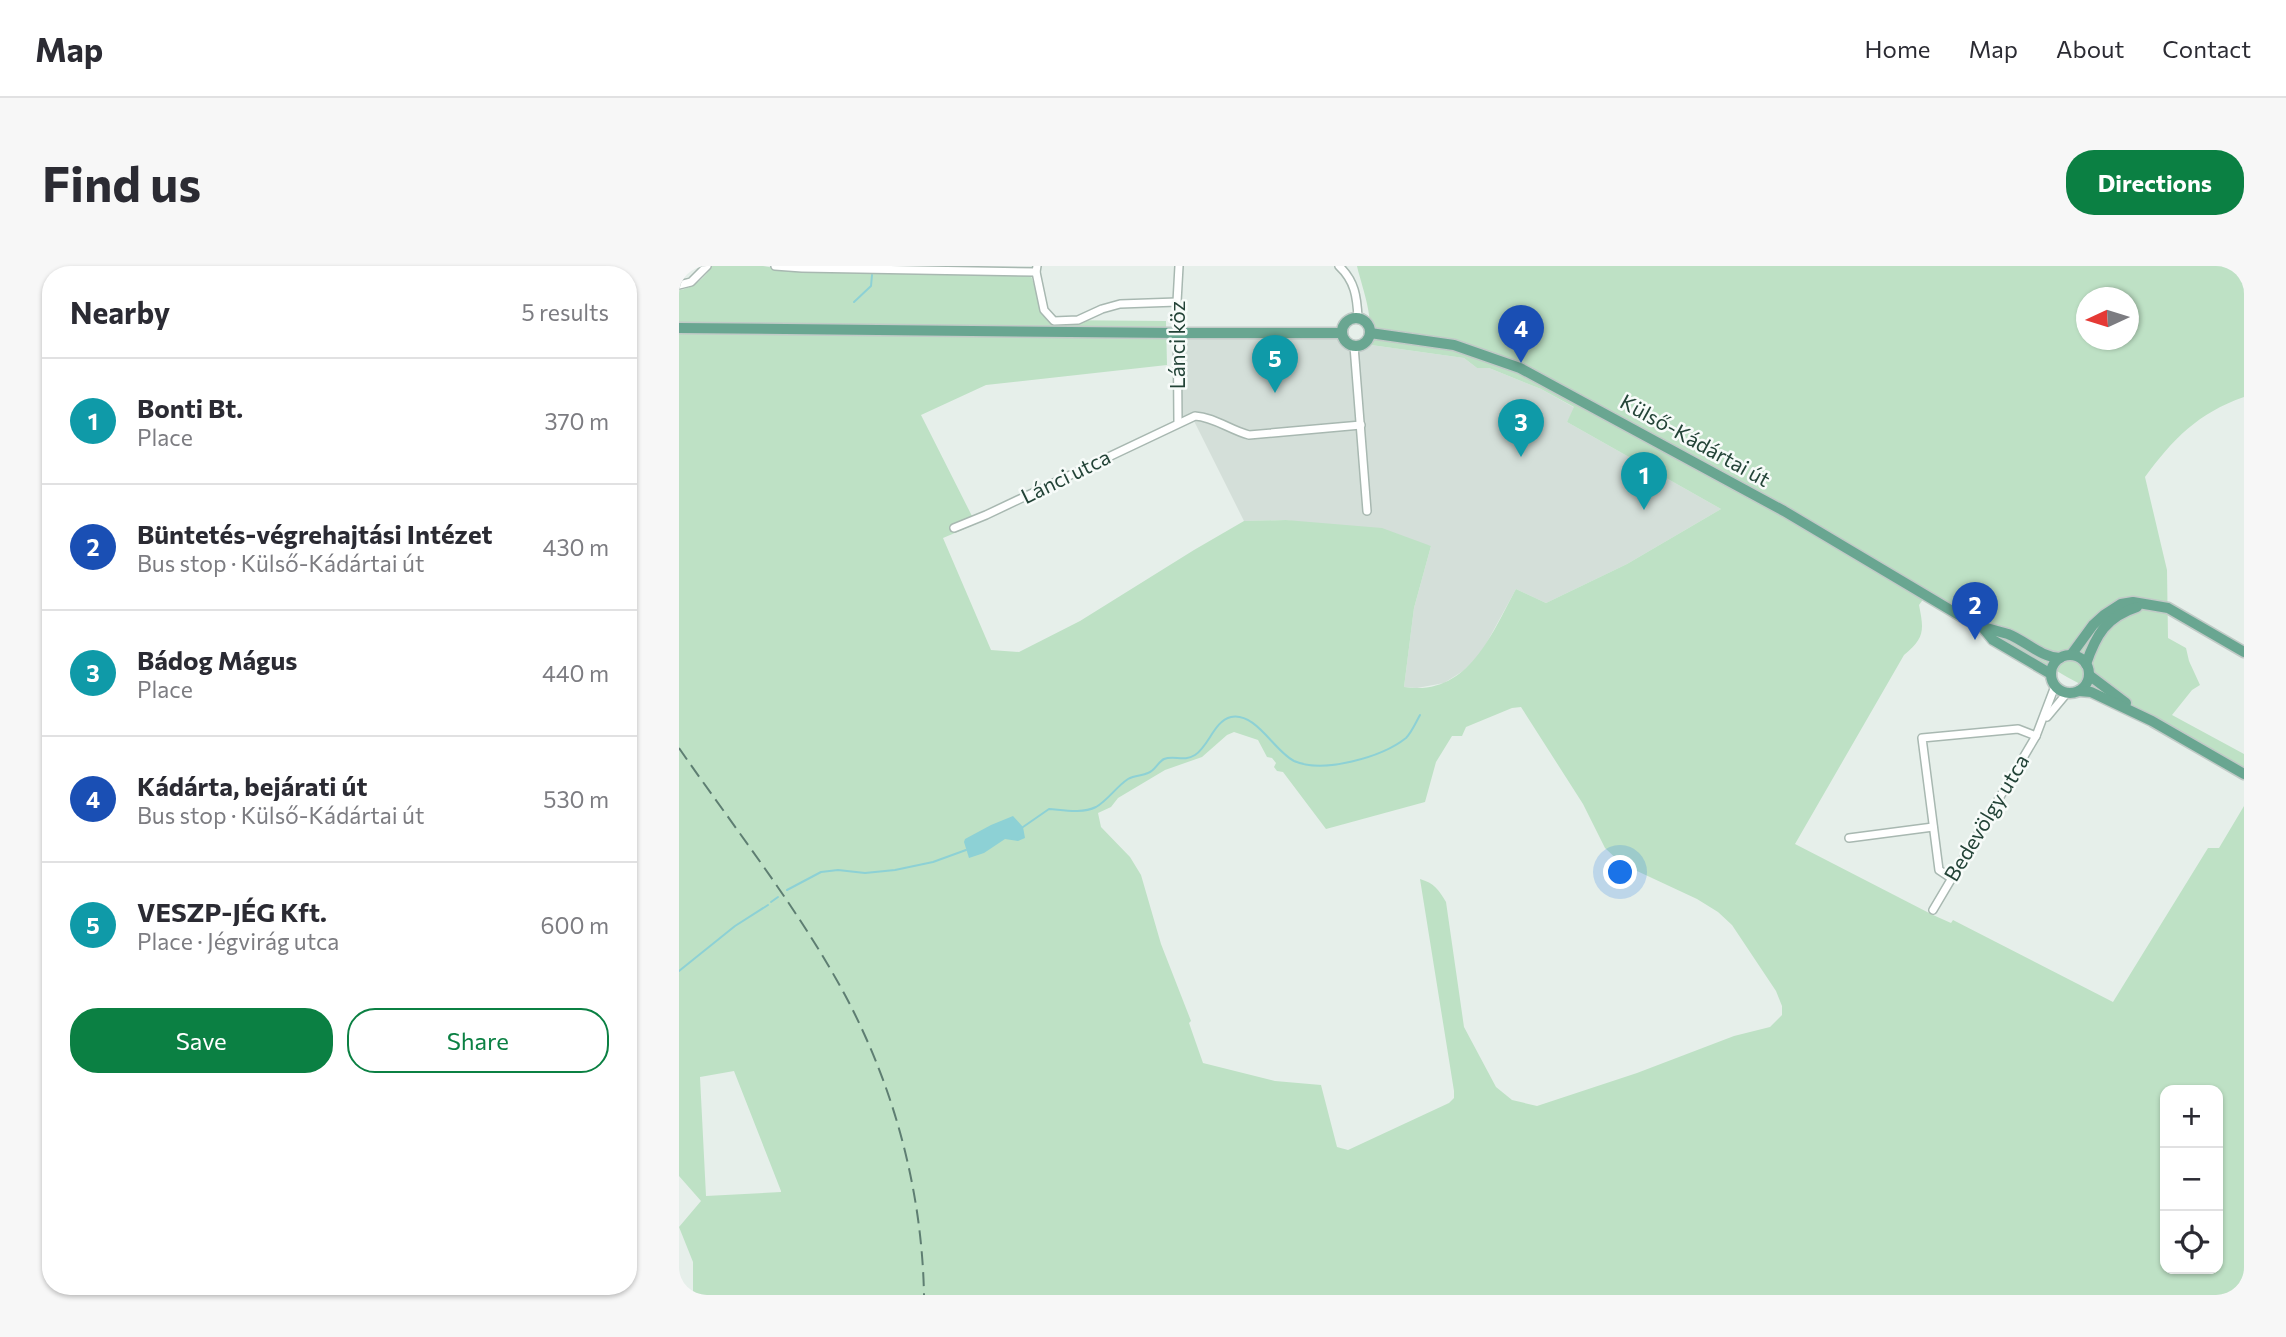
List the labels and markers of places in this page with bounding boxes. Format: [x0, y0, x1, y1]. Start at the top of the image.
pin: 4 [1498, 305, 1544, 363]
pin: 5 [1252, 335, 1298, 393]
pin: 3 [1498, 399, 1544, 457]
pin: 1 [1621, 452, 1667, 510]
pin: 2 [1952, 582, 1998, 640]

